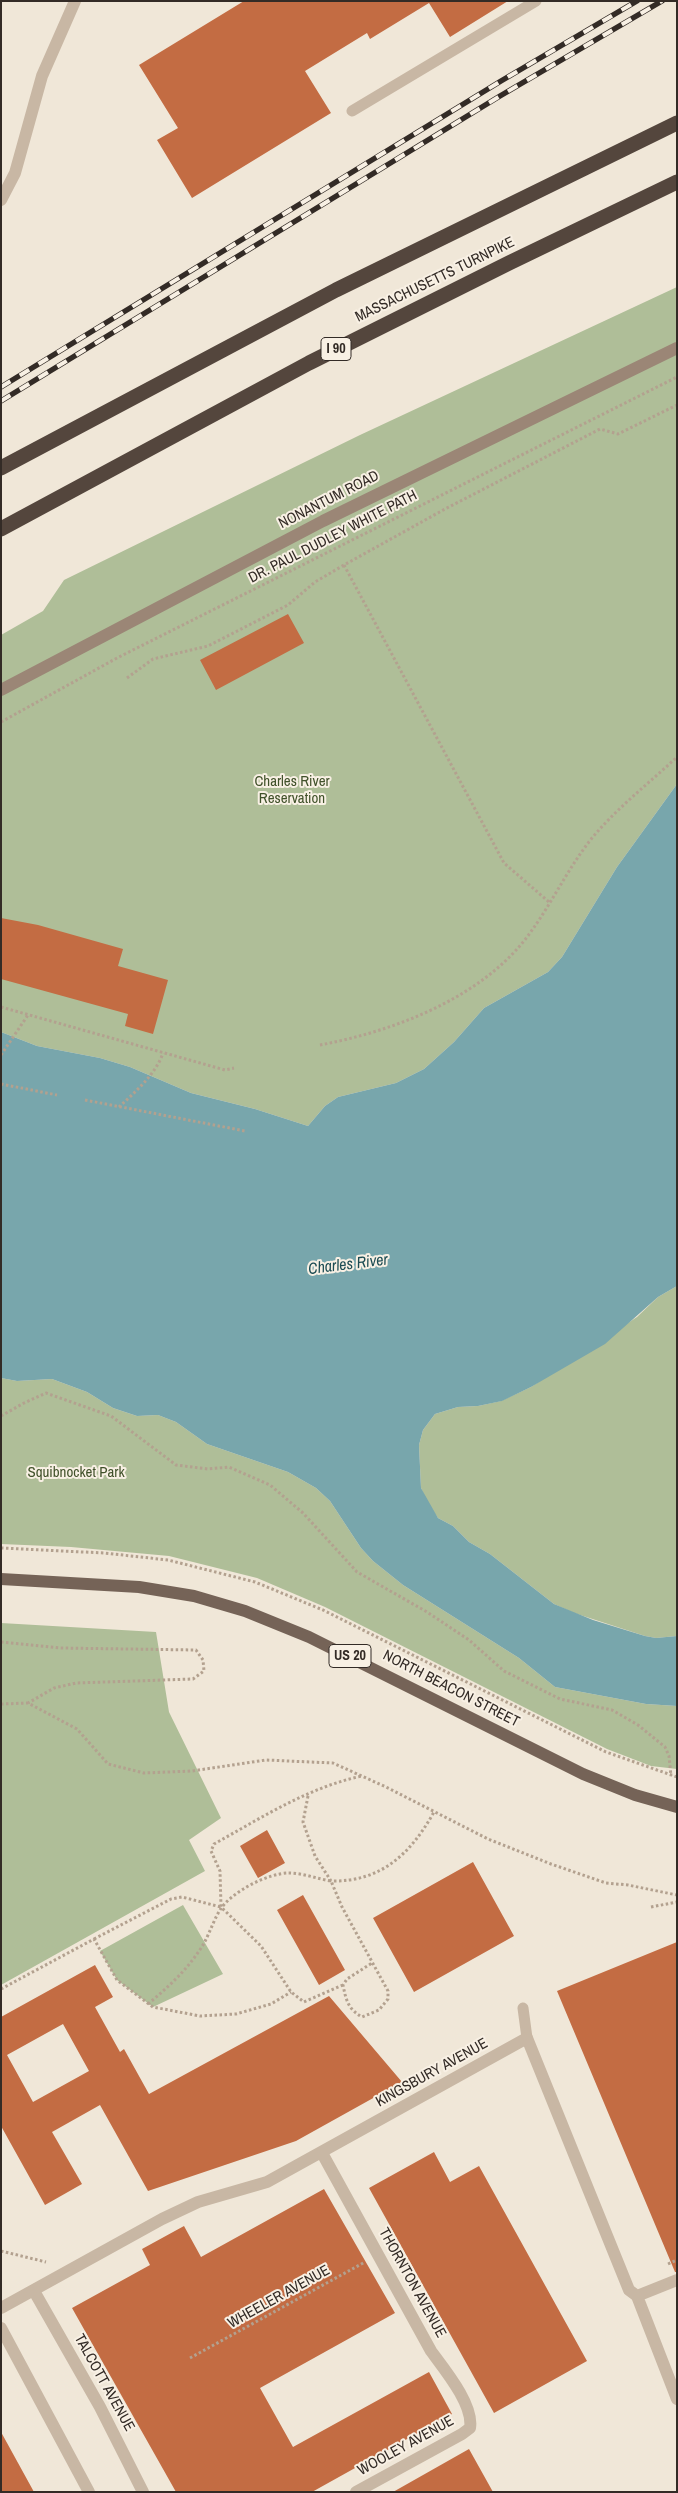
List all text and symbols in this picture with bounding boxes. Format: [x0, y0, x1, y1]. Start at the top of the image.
street label: MASSACHUSETTS TURNPIKE [352, 234, 518, 326]
road number: I 90 [321, 338, 351, 360]
street label: NONANTUM ROAD [276, 467, 382, 533]
street label: DR. PAUL DUDLEY WHITE PATH [246, 487, 420, 587]
park label: Charles River Reservation [254, 773, 330, 808]
water label: Charles River [307, 1251, 389, 1279]
park label: Squibnocket Park [27, 1464, 125, 1482]
road number: US 20 [329, 1644, 371, 1668]
street label: NORTH BEACON STREET [380, 1647, 522, 1731]
street label: KINGSBURY AVENUE [373, 2035, 491, 2111]
street label: THORNTON AVENUE [374, 2225, 450, 2341]
street label: WHEELER AVENUE [225, 2262, 333, 2332]
street label: TALCOTT AVENUE [70, 2331, 138, 2435]
street label: WOOLEY AVENUE [355, 2412, 457, 2480]

